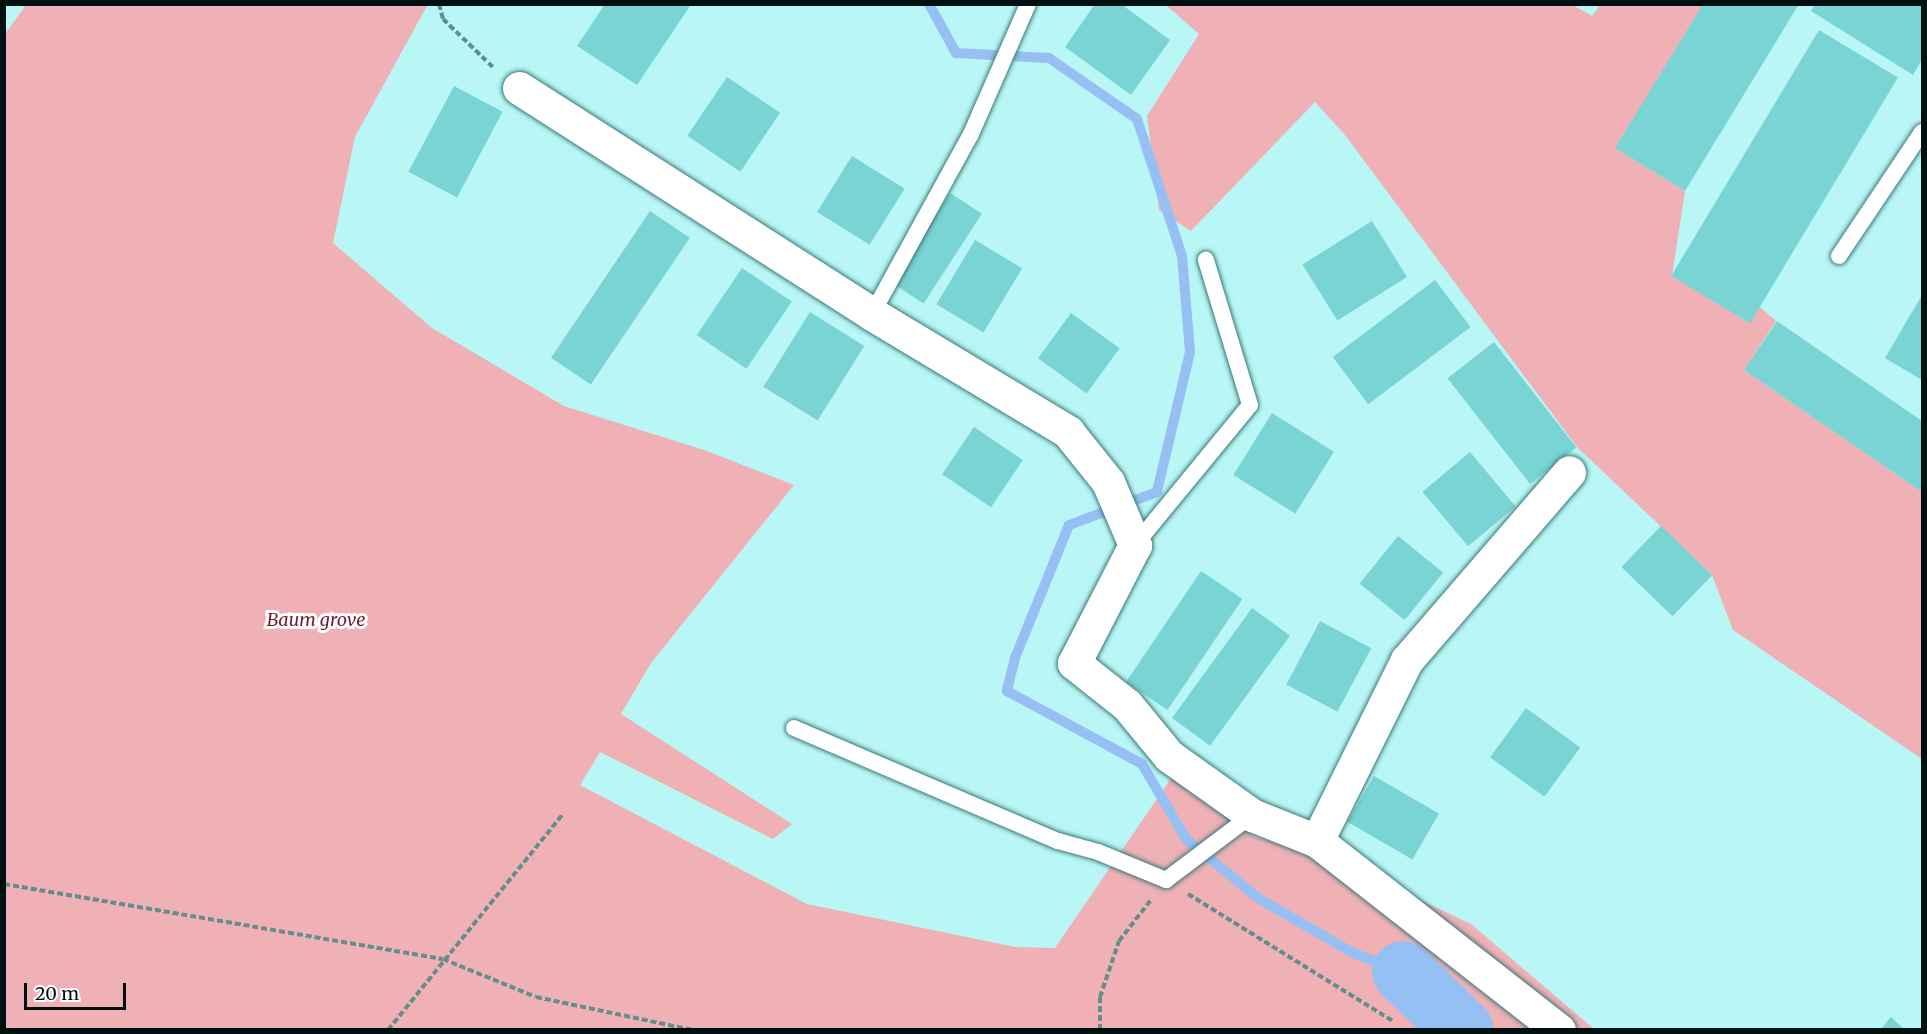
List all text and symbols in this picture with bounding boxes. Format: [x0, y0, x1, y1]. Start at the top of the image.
park label: Baum grove [267, 609, 365, 631]
scale bar [27, 971, 129, 1009]
text: 20 m [35, 982, 79, 1005]

